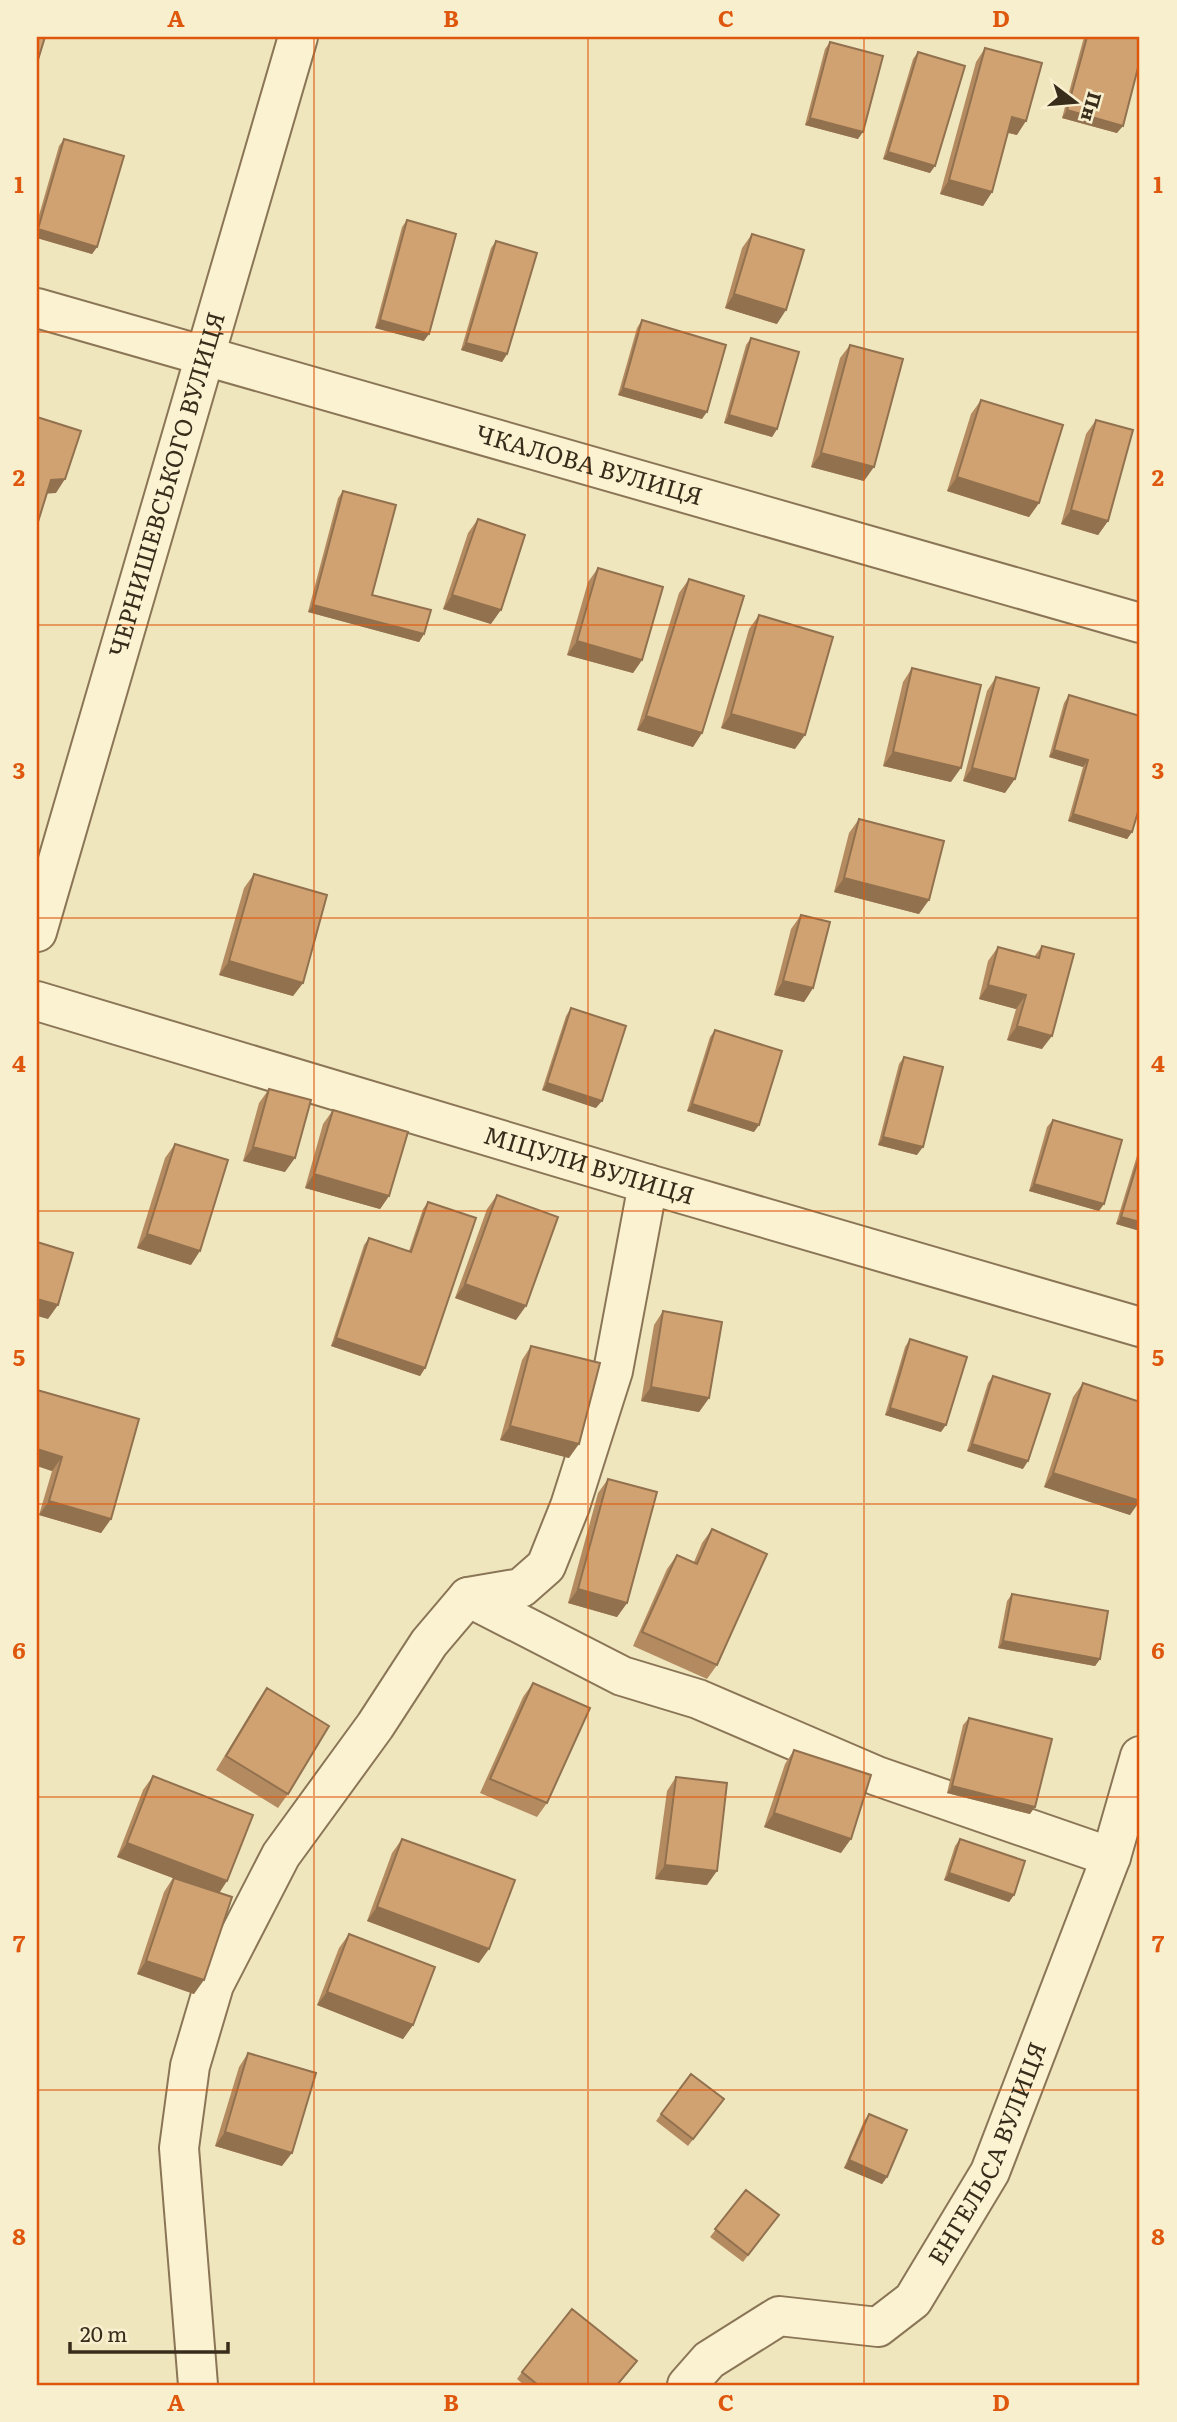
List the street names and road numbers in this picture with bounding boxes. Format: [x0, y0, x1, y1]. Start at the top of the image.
street label: ЧЕРНИШЕВСЬКОГО ВУЛИЦЯ [98, 307, 232, 661]
street label: ЧКАЛОВА ВУЛИЦЯ [472, 414, 707, 512]
street label: МІЦУЛИ ВУЛИЦЯ [480, 1116, 699, 1212]
street label: ЕНГЕЛЬСА ВУЛИЦЯ [918, 2036, 1053, 2271]

